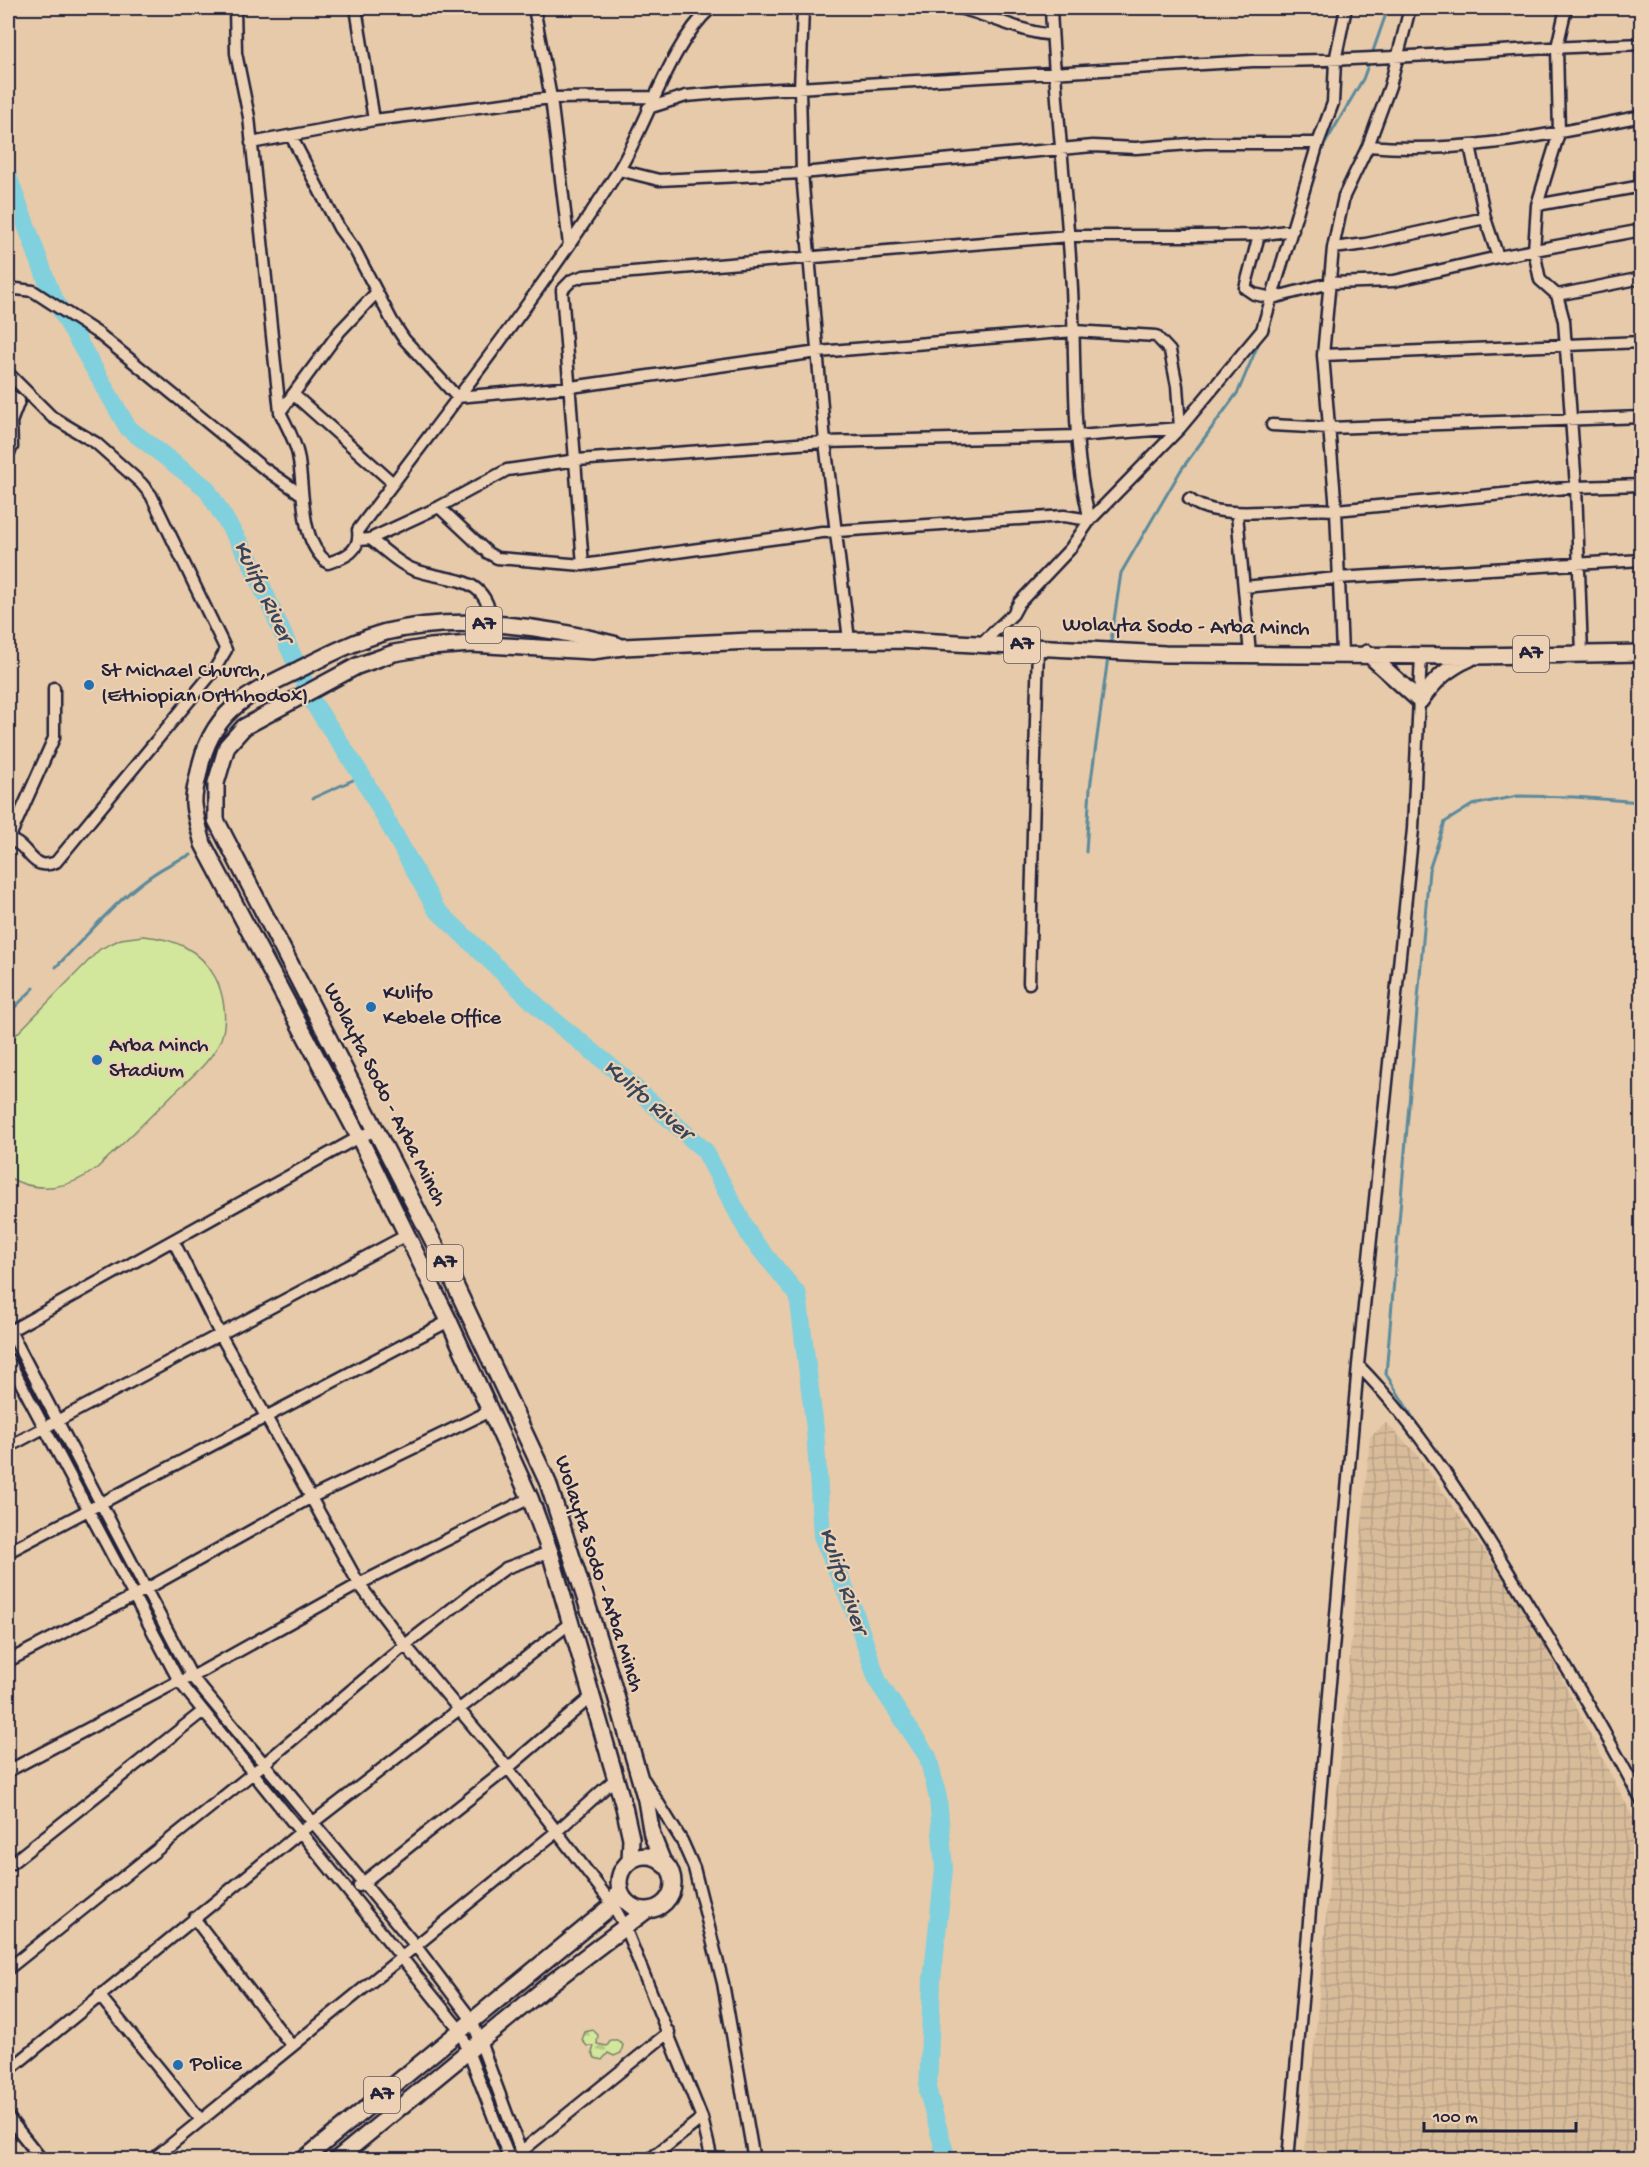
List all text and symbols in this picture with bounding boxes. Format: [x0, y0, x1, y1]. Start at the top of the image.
water label: Kulifo River [225, 536, 301, 652]
road number: A7 [466, 607, 502, 643]
street label: Wolayta Sodo - Arba Minch [1062, 613, 1310, 643]
road number: A7 [1004, 627, 1040, 663]
road number: A7 [1513, 636, 1549, 672]
place label: St Michael Church, (Ethiopian Orthhodox) [101, 659, 309, 710]
marker: St Michael Church, (Ethiopian Orthhodox) [82, 678, 96, 692]
street label: Wolayta Sodo - Arba Minch [316, 979, 452, 1211]
place label: Kulifo Kebele Office [383, 981, 502, 1032]
marker: Kulifo Kebele Office [364, 1000, 378, 1014]
place label: Arba Minch Stadium [109, 1034, 209, 1085]
marker: Arba Minch Stadium [90, 1053, 104, 1067]
water label: Kulifo River [596, 1054, 701, 1151]
road number: A7 [427, 1245, 463, 1281]
street label: Wolayta Sodo - Arba Minch [547, 1452, 649, 1696]
water label: Kulifo River [810, 1524, 875, 1642]
place label: Police [189, 2052, 243, 2078]
marker: Police [171, 2058, 185, 2072]
road number: A7 [364, 2077, 400, 2113]
scale bar [1424, 2095, 1576, 2133]
text: 100 m [1432, 2108, 1478, 2129]

